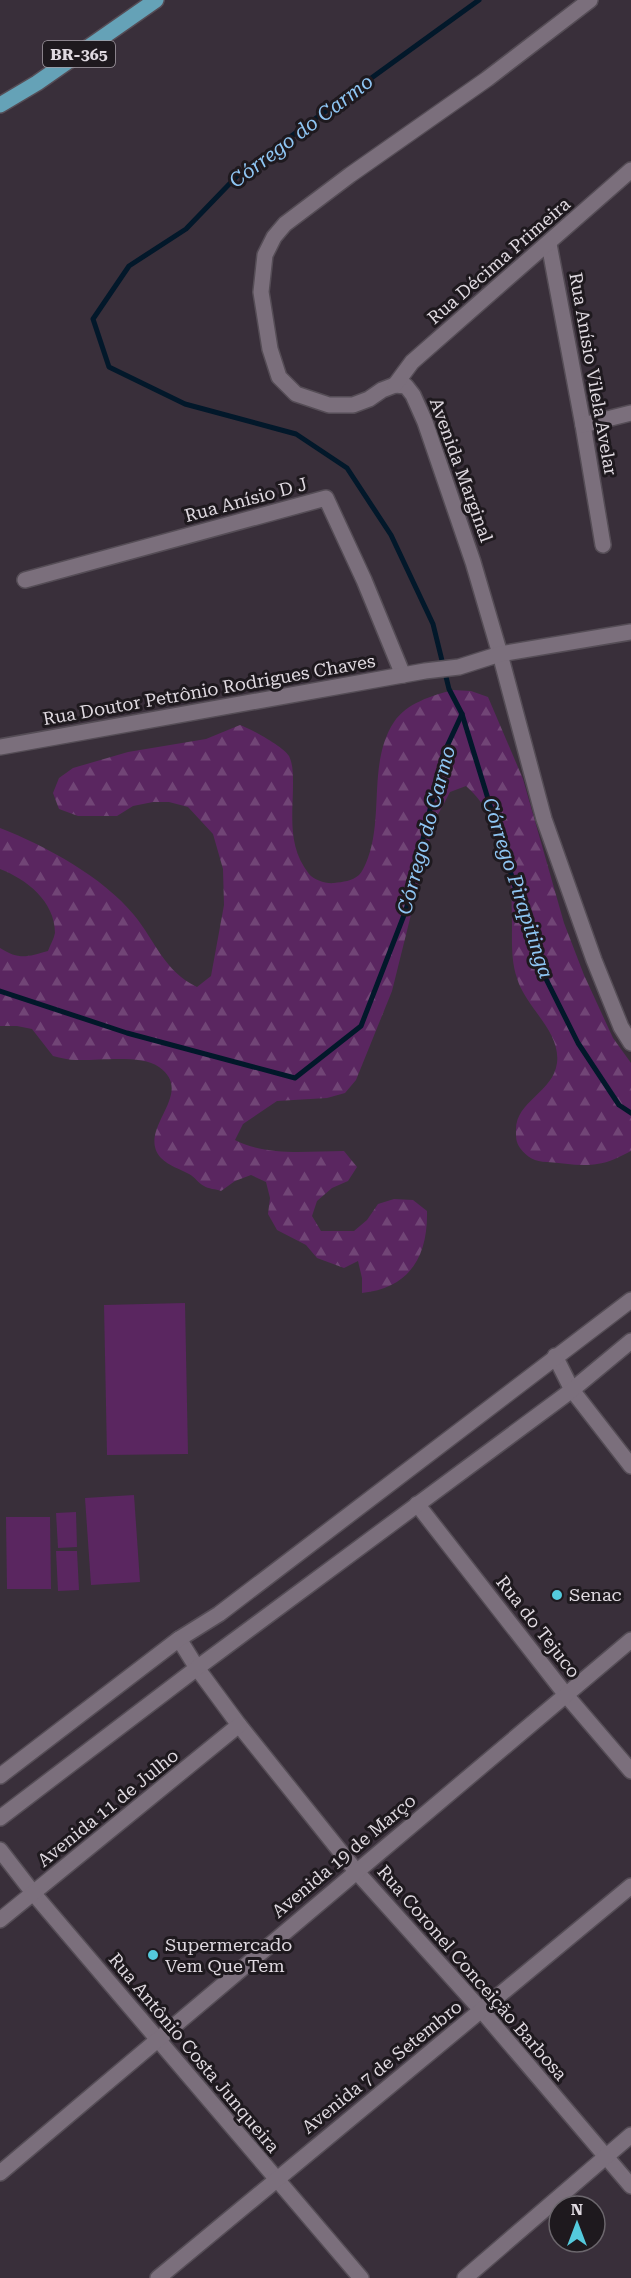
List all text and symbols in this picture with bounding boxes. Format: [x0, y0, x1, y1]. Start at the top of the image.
road number: BR-365 [43, 41, 115, 67]
water label: Córrego do Carmo [224, 69, 378, 193]
street label: Rua Décima Primeira [423, 193, 574, 328]
street label: Rua Anísio Vilela Avelar [565, 271, 622, 477]
street label: Avenida Marginal [426, 395, 497, 545]
street label: Rua Anísio D J [182, 473, 310, 526]
street label: Rua Doutor Petrônio Rodrigues Chaves [41, 650, 377, 729]
water label: Córrego do Carmo [392, 743, 460, 917]
water label: Córrego Pirapitinga [477, 795, 559, 981]
street label: Rua do Tejuco [492, 1572, 585, 1682]
place label: Senac [569, 1584, 622, 1605]
marker: Senac [550, 1588, 564, 1602]
street label: Avenida 11 de Julho [33, 1744, 182, 1871]
street label: Avenida 19 de Março [268, 1789, 420, 1922]
street label: Rua Coronel Conceição Barbosa [373, 1861, 572, 2085]
place label: Supermercado Vem Que Tem [165, 1934, 292, 1976]
marker: Supermercado Vem Que Tem [146, 1948, 160, 1962]
street label: Rua Antônio Costa Junqueira [105, 1949, 284, 2157]
street label: Avenida 7 de Setembro [298, 1996, 466, 2138]
north arrow [547, 2194, 607, 2254]
text: N [571, 2200, 583, 2219]

